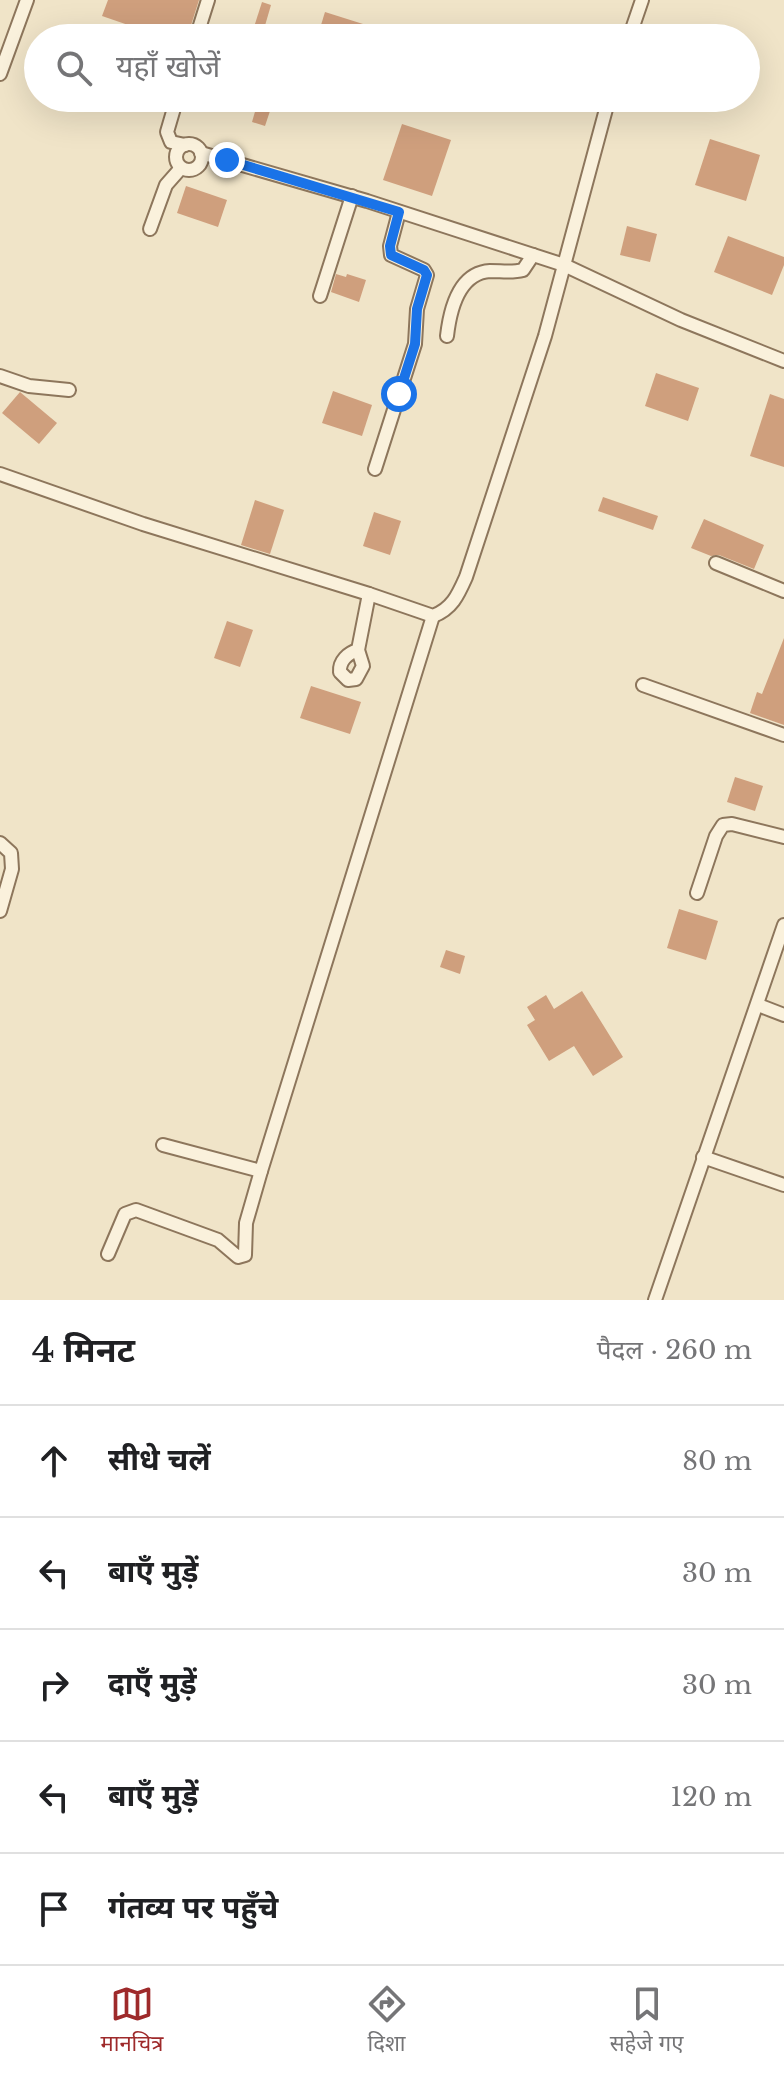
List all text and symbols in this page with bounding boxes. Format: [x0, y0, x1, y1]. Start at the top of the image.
search box [24, 24, 760, 112]
icon: search [52, 46, 96, 90]
text: यहाँ खोजें [116, 48, 220, 85]
route end [209, 142, 245, 178]
route start [381, 376, 417, 412]
text: 4 मिनट [32, 1329, 135, 1371]
text: पैदल · 260 m [597, 1334, 752, 1366]
icon: ahead [32, 1439, 76, 1483]
text: सीधे चलें [108, 1441, 211, 1478]
text: 80 m [682, 1445, 752, 1477]
icon: left [32, 1551, 76, 1595]
text: बाएँ मुड़ें [108, 1553, 198, 1590]
text: 30 m [682, 1557, 752, 1589]
icon: right [32, 1663, 76, 1707]
text: दाएँ मुड़ें [108, 1665, 197, 1702]
text: 30 m [682, 1669, 752, 1701]
icon: left [32, 1775, 76, 1819]
text: बाएँ मुड़ें [108, 1777, 198, 1814]
text: 120 m [670, 1781, 752, 1813]
icon: arrive [32, 1887, 76, 1931]
text: गंतव्य पर पहुँचे [108, 1889, 278, 1926]
tab: मानचित्र [101, 1982, 163, 2060]
tab: दिशा [365, 1982, 409, 2060]
tab: सहेजे गए [610, 1982, 683, 2060]

